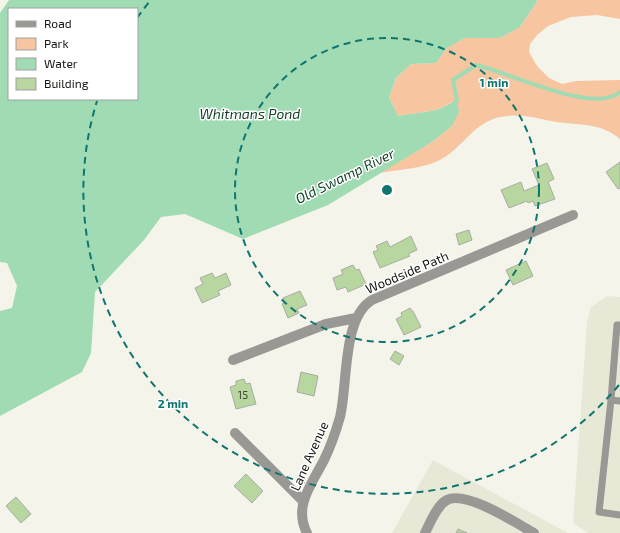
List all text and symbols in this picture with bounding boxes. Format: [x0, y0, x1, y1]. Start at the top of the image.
legend [8, 8, 138, 100]
text: Road [44, 16, 72, 30]
text: Park [44, 36, 69, 50]
text: Water [44, 56, 78, 70]
text: 1 min [480, 75, 508, 89]
text: Building [44, 76, 89, 90]
water label: Whitmans Pond [200, 105, 300, 122]
water label: Old Swamp River [292, 144, 398, 207]
centre of rings [380, 183, 394, 197]
street label: Woodside Path [363, 247, 451, 297]
house number: 15 [238, 388, 248, 401]
text: 2 min [158, 396, 188, 410]
street label: Lane Avenue [287, 419, 331, 493]

